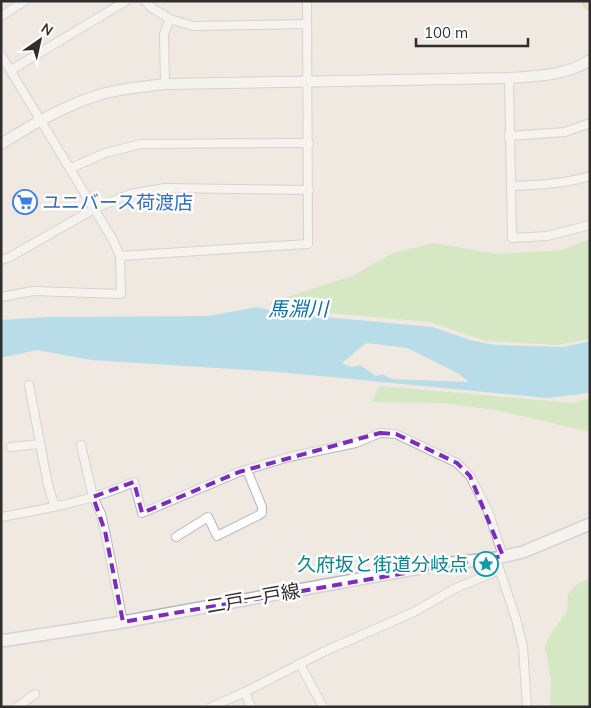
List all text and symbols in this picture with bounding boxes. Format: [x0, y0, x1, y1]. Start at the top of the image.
north arrow [15, 15, 65, 65]
scale bar [416, 15, 528, 47]
text: N [38, 19, 57, 40]
text: 100 m [424, 23, 468, 42]
supermarket icon: ユニバース荷渡店 [12, 189, 38, 215]
place label: ユニバース荷渡店 [42, 190, 193, 214]
water label: 馬淵川 [268, 296, 330, 321]
place icon: 久府坂と街道分岐点 [473, 551, 499, 577]
place label: 久府坂と街道分岐点 [297, 552, 468, 576]
street label: 二戸一戸線 [204, 578, 302, 618]

